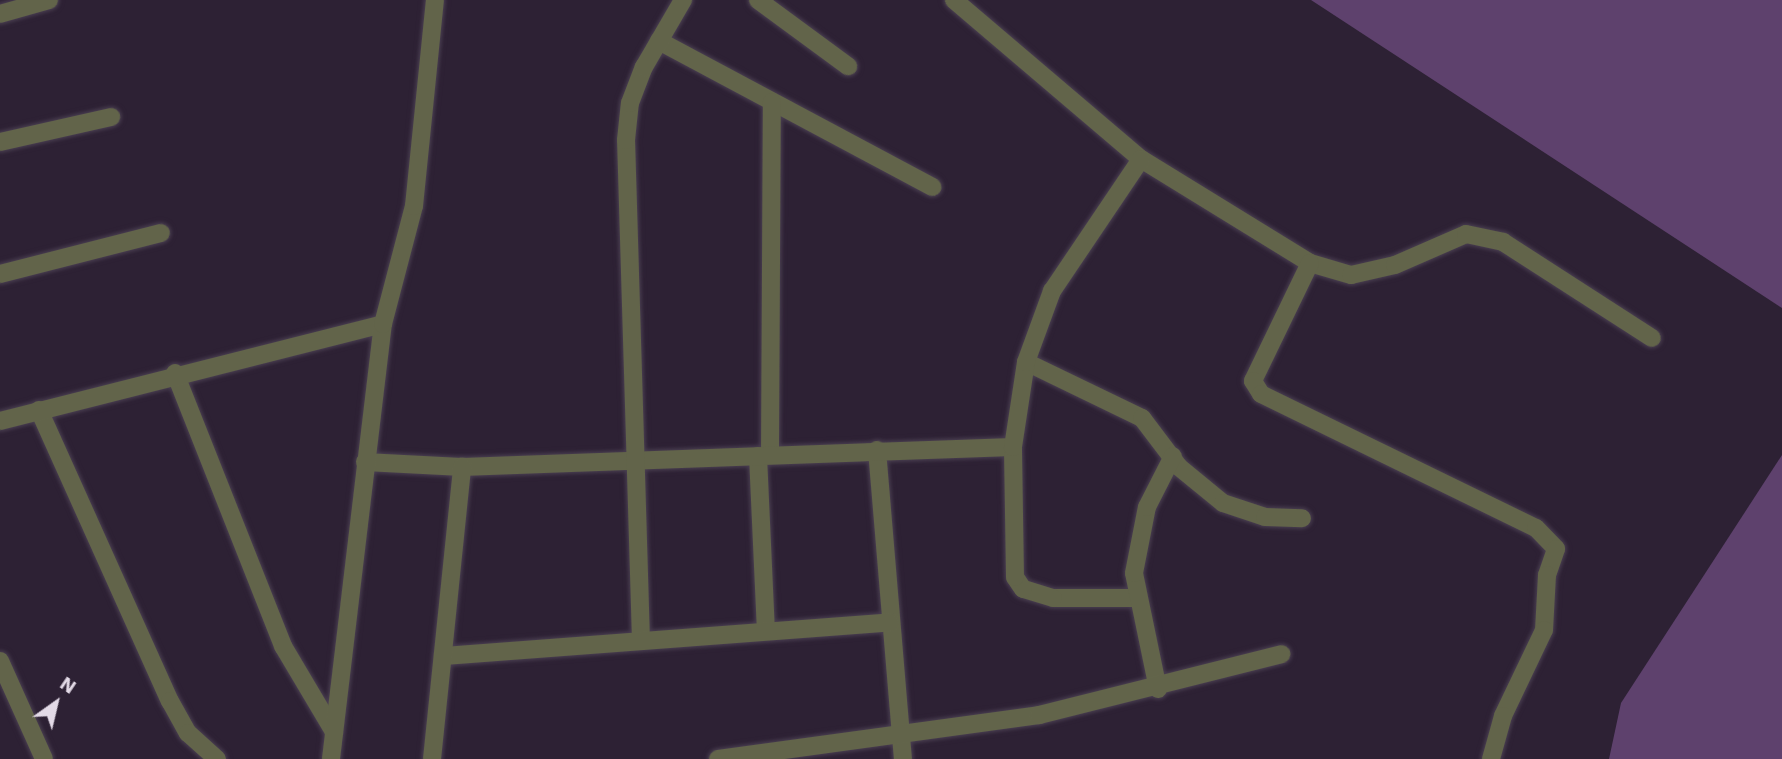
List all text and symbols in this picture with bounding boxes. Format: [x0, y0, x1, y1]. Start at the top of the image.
north arrow [21, 668, 91, 738]
text: N [56, 672, 80, 699]

